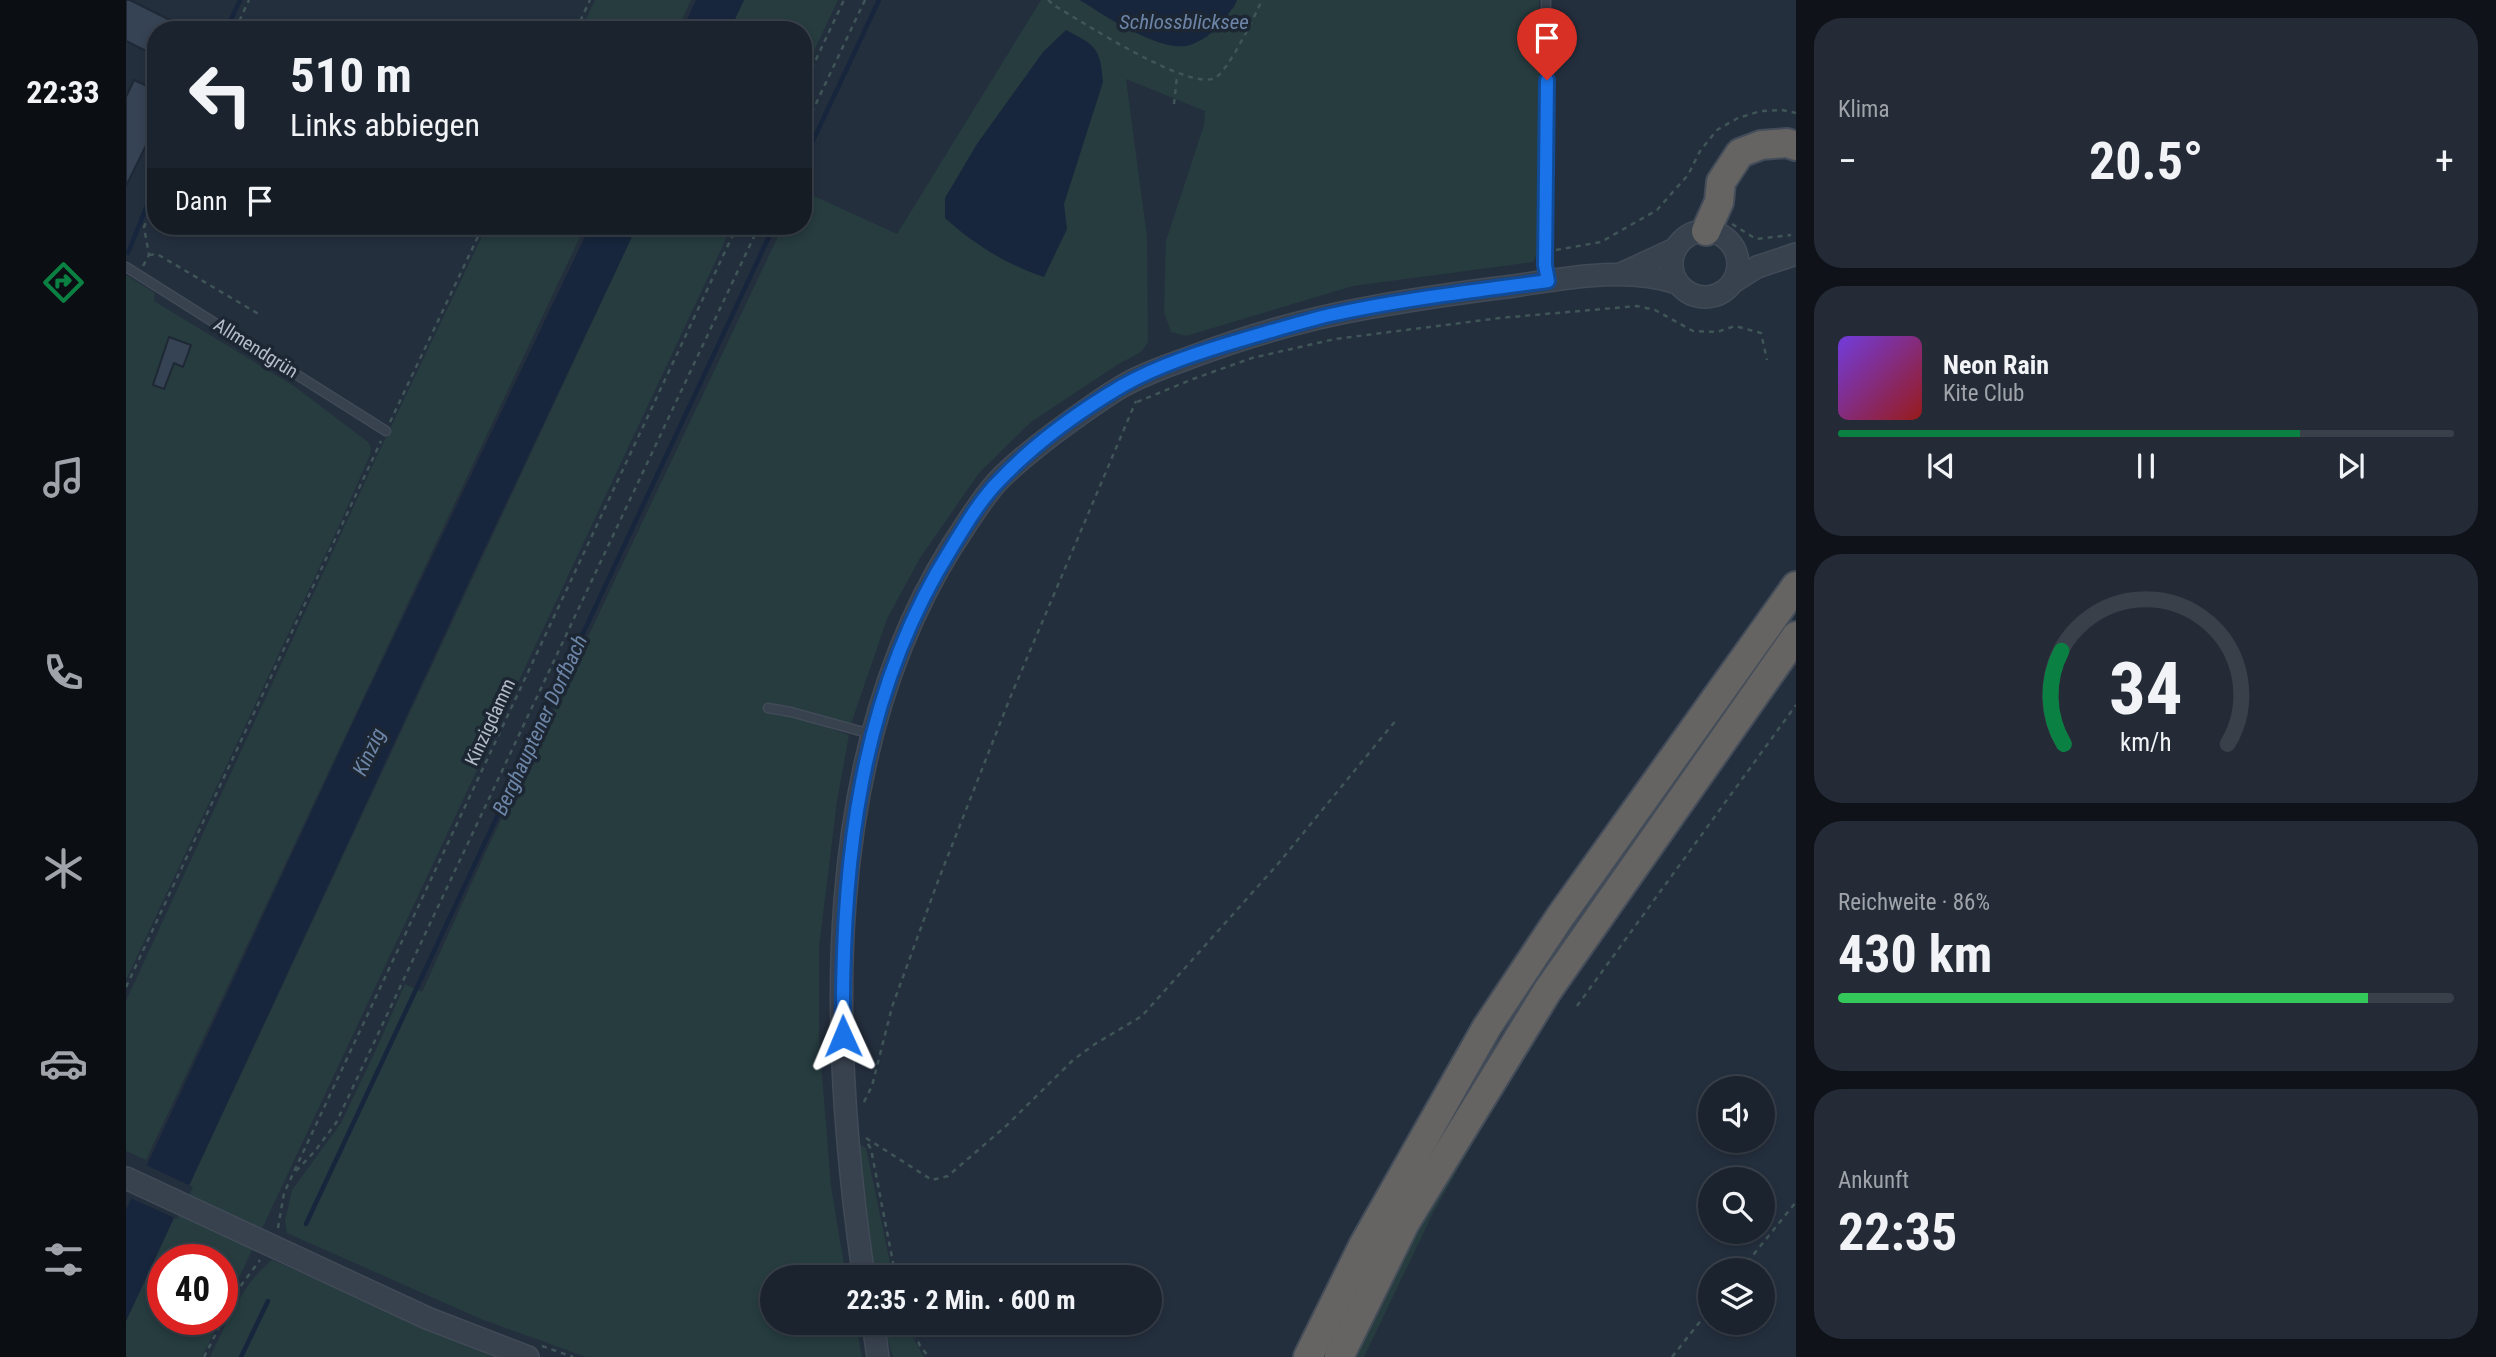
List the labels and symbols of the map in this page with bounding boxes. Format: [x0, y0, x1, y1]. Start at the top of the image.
pin [1517, 8, 1577, 80]
water label: Schlossblicksee [1119, 10, 1249, 34]
street label: Allmendgrün [210, 313, 302, 383]
water label: Berghauptener Dorfbach [488, 631, 592, 819]
street label: Kinzigdamm [460, 675, 520, 769]
water label: Kinzig [348, 725, 390, 779]
position arrow [806, 999, 880, 1073]
speed limit sign: 40 [147, 1244, 238, 1335]

